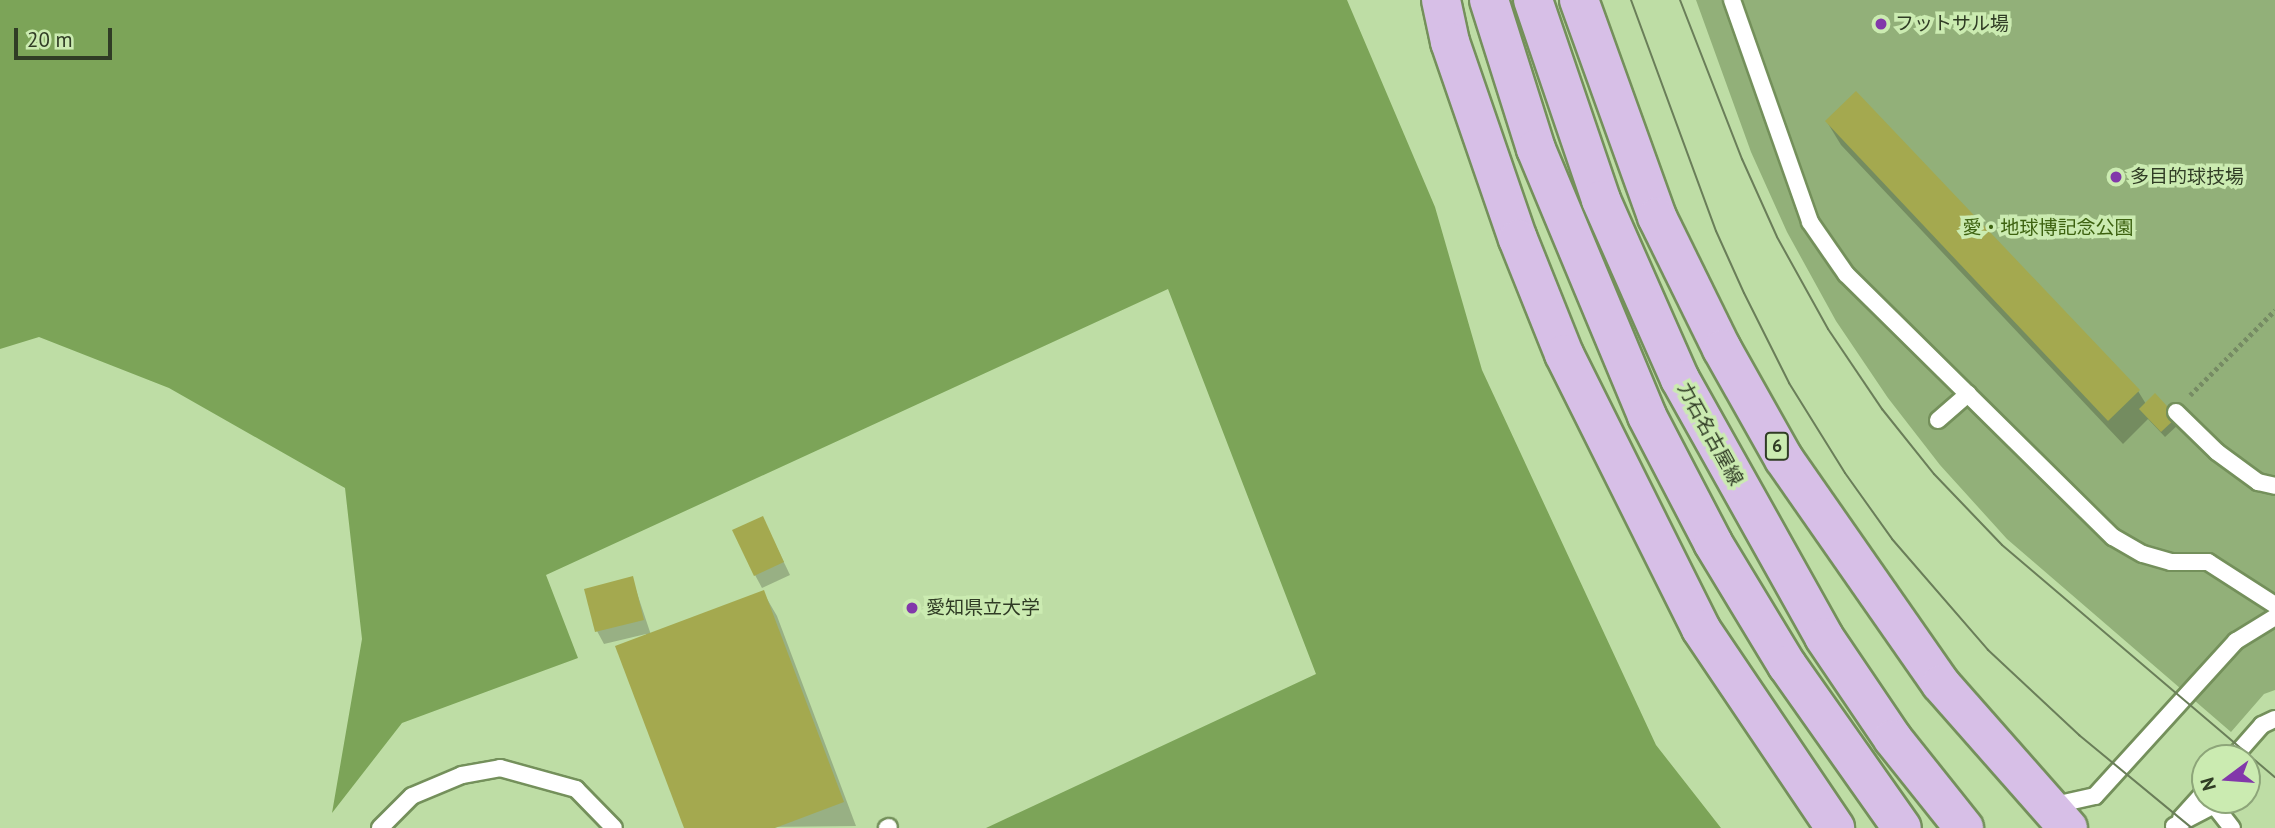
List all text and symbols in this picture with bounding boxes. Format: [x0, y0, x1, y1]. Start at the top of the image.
place label: フットサル場 [1895, 13, 2009, 35]
scale bar [18, 14, 116, 58]
marker: フットサル場 [1873, 16, 1889, 32]
text: 20 m [27, 26, 73, 53]
place label: 多目的球技場 [2130, 166, 2244, 188]
marker: 多目的球技場 [2108, 169, 2124, 185]
park label: 愛・地球博記念公園 [1963, 217, 2133, 239]
street label: 力石名古屋線 [1672, 379, 1748, 489]
road number: 6 [1765, 432, 1789, 461]
place label: 愛知県立大学 [926, 597, 1040, 619]
marker: 愛知県立大学 [904, 600, 920, 616]
north arrow [2191, 744, 2261, 814]
text: N [2194, 775, 2221, 794]

